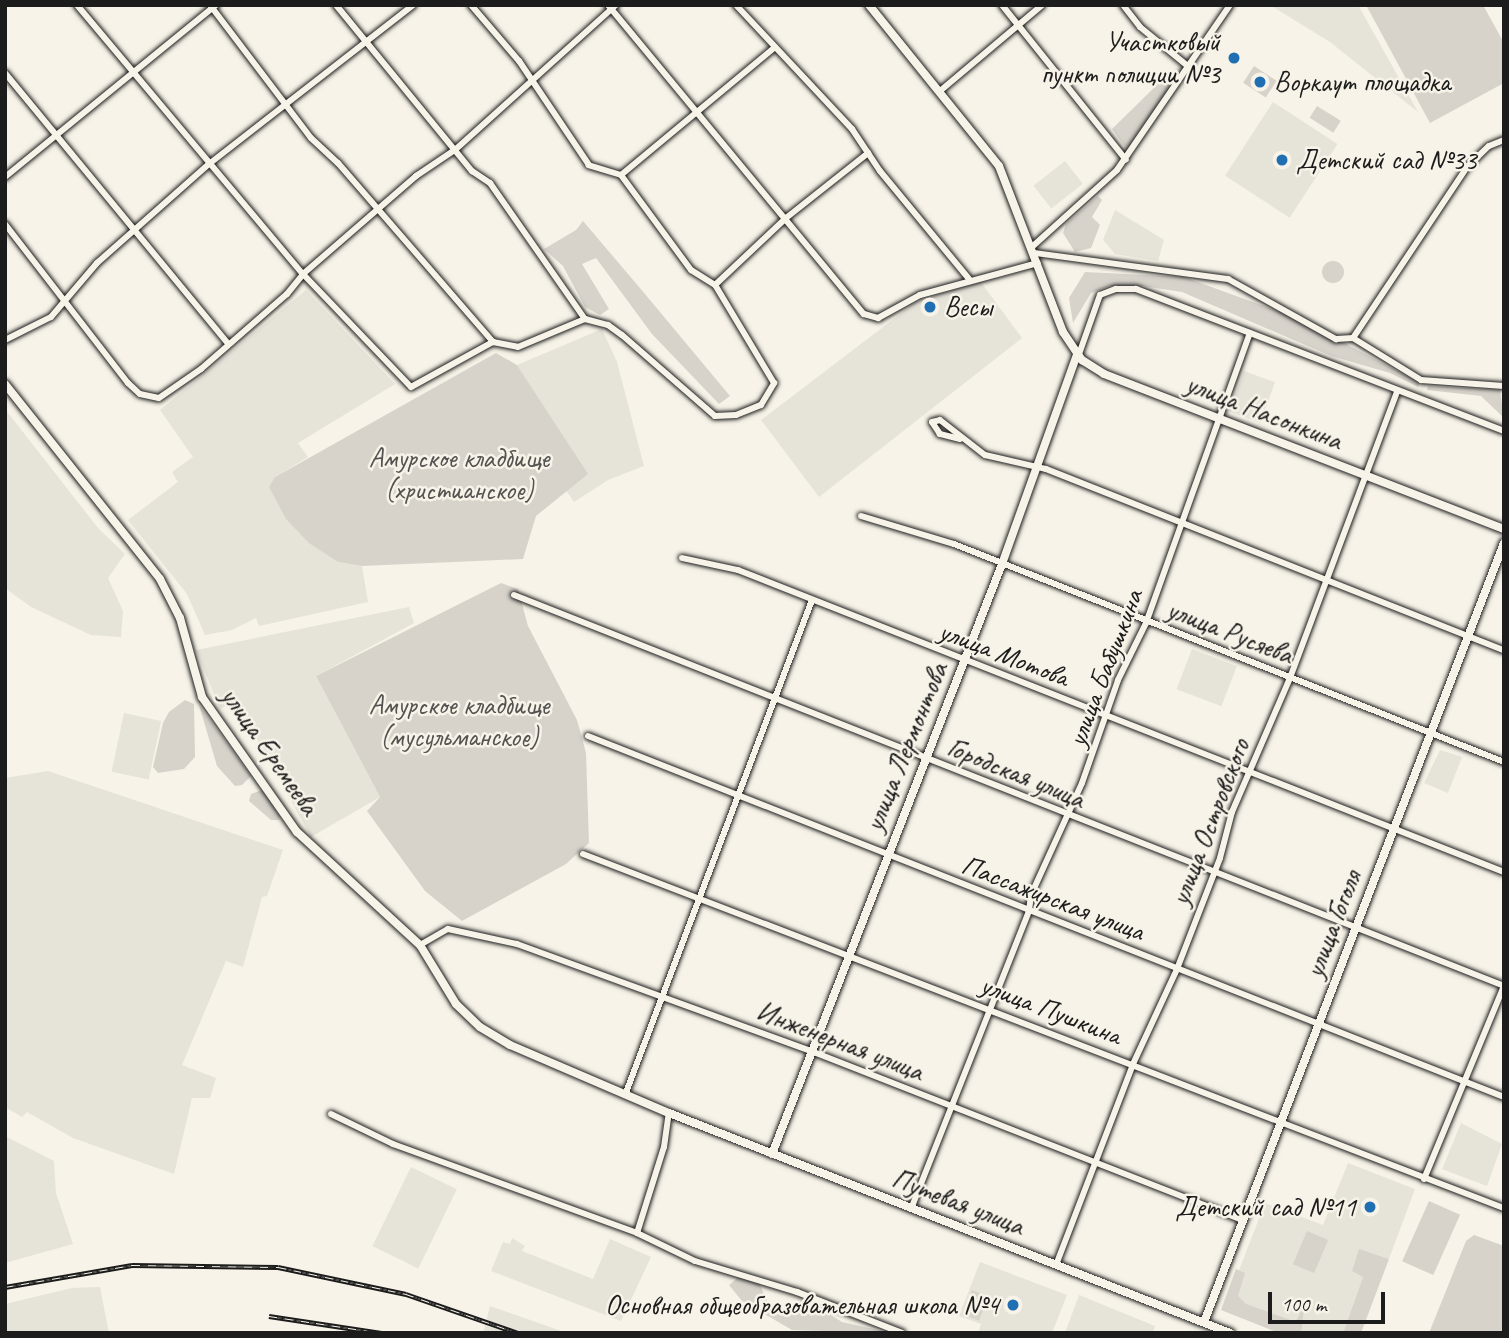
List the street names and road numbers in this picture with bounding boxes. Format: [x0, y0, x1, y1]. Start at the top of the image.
street label: улица Насонкина [1182, 367, 1346, 457]
street label: улица Бабушкина [1060, 585, 1150, 751]
street label: улица Русяева [1163, 593, 1297, 671]
street label: улица Мотова [935, 614, 1073, 694]
street label: улица Лермонтова [857, 658, 955, 836]
street label: улица Еремеева [213, 680, 327, 822]
street label: Городская улица [941, 730, 1091, 816]
street label: улица Островского [1162, 733, 1258, 911]
street label: Пассажирская улица [956, 847, 1150, 949]
street label: улица Гоголя [1297, 866, 1369, 982]
street label: улица Пушкина [975, 968, 1127, 1052]
street label: Инженерная улица [751, 994, 929, 1088]
street label: Путевая улица [887, 1161, 1029, 1243]

